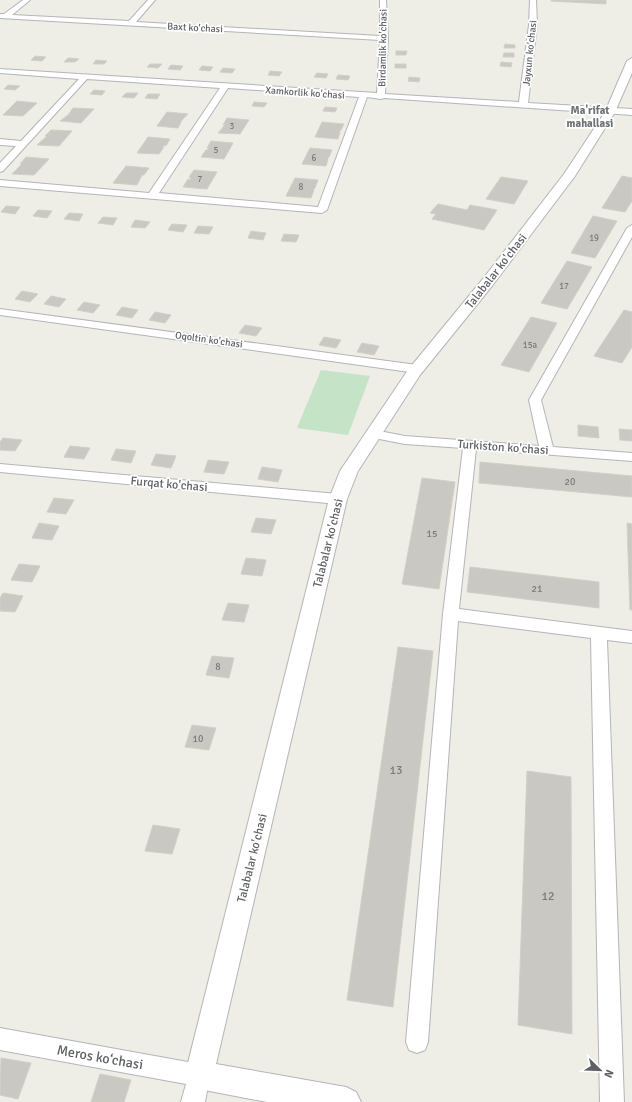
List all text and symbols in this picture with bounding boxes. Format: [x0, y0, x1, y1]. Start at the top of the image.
street label: Birdamlik ko'chasi [376, 9, 390, 87]
street label: Jayxun ko'chasi [521, 20, 539, 87]
street label: Baxt ko'chasi [167, 21, 223, 35]
street label: Xamkorlik ko'chasi [265, 84, 345, 102]
district label: Ma'rifat mahallasi [567, 104, 613, 130]
house number: 3 [230, 121, 235, 132]
house number: 5 [214, 145, 219, 156]
house number: 6 [312, 153, 317, 164]
house number: 7 [198, 174, 203, 185]
house number: 8 [299, 182, 304, 193]
street label: Talabalar ko'chasi [462, 231, 530, 312]
house number: 19 [589, 233, 599, 244]
house number: 17 [559, 281, 569, 292]
street label: Oqoltin ko'chasi [174, 329, 243, 351]
house number: 15a [523, 340, 538, 351]
street label: Turkiston ko'chasi [457, 437, 549, 458]
street label: Furqat ko'chasi [130, 474, 208, 495]
house number: 20 [565, 476, 575, 488]
street label: Talabalar ko'chasi [310, 497, 347, 589]
house number: 15 [427, 528, 437, 540]
house number: 21 [532, 583, 542, 595]
house number: 8 [215, 661, 221, 673]
house number: 10 [193, 733, 203, 745]
house number: 13 [390, 763, 402, 778]
street label: Talabalar ko'chasi [234, 812, 271, 904]
house number: 12 [542, 889, 554, 904]
street label: Meros ko‘chasi [55, 1042, 144, 1073]
north arrow [580, 1050, 620, 1090]
text: N [601, 1068, 616, 1080]

